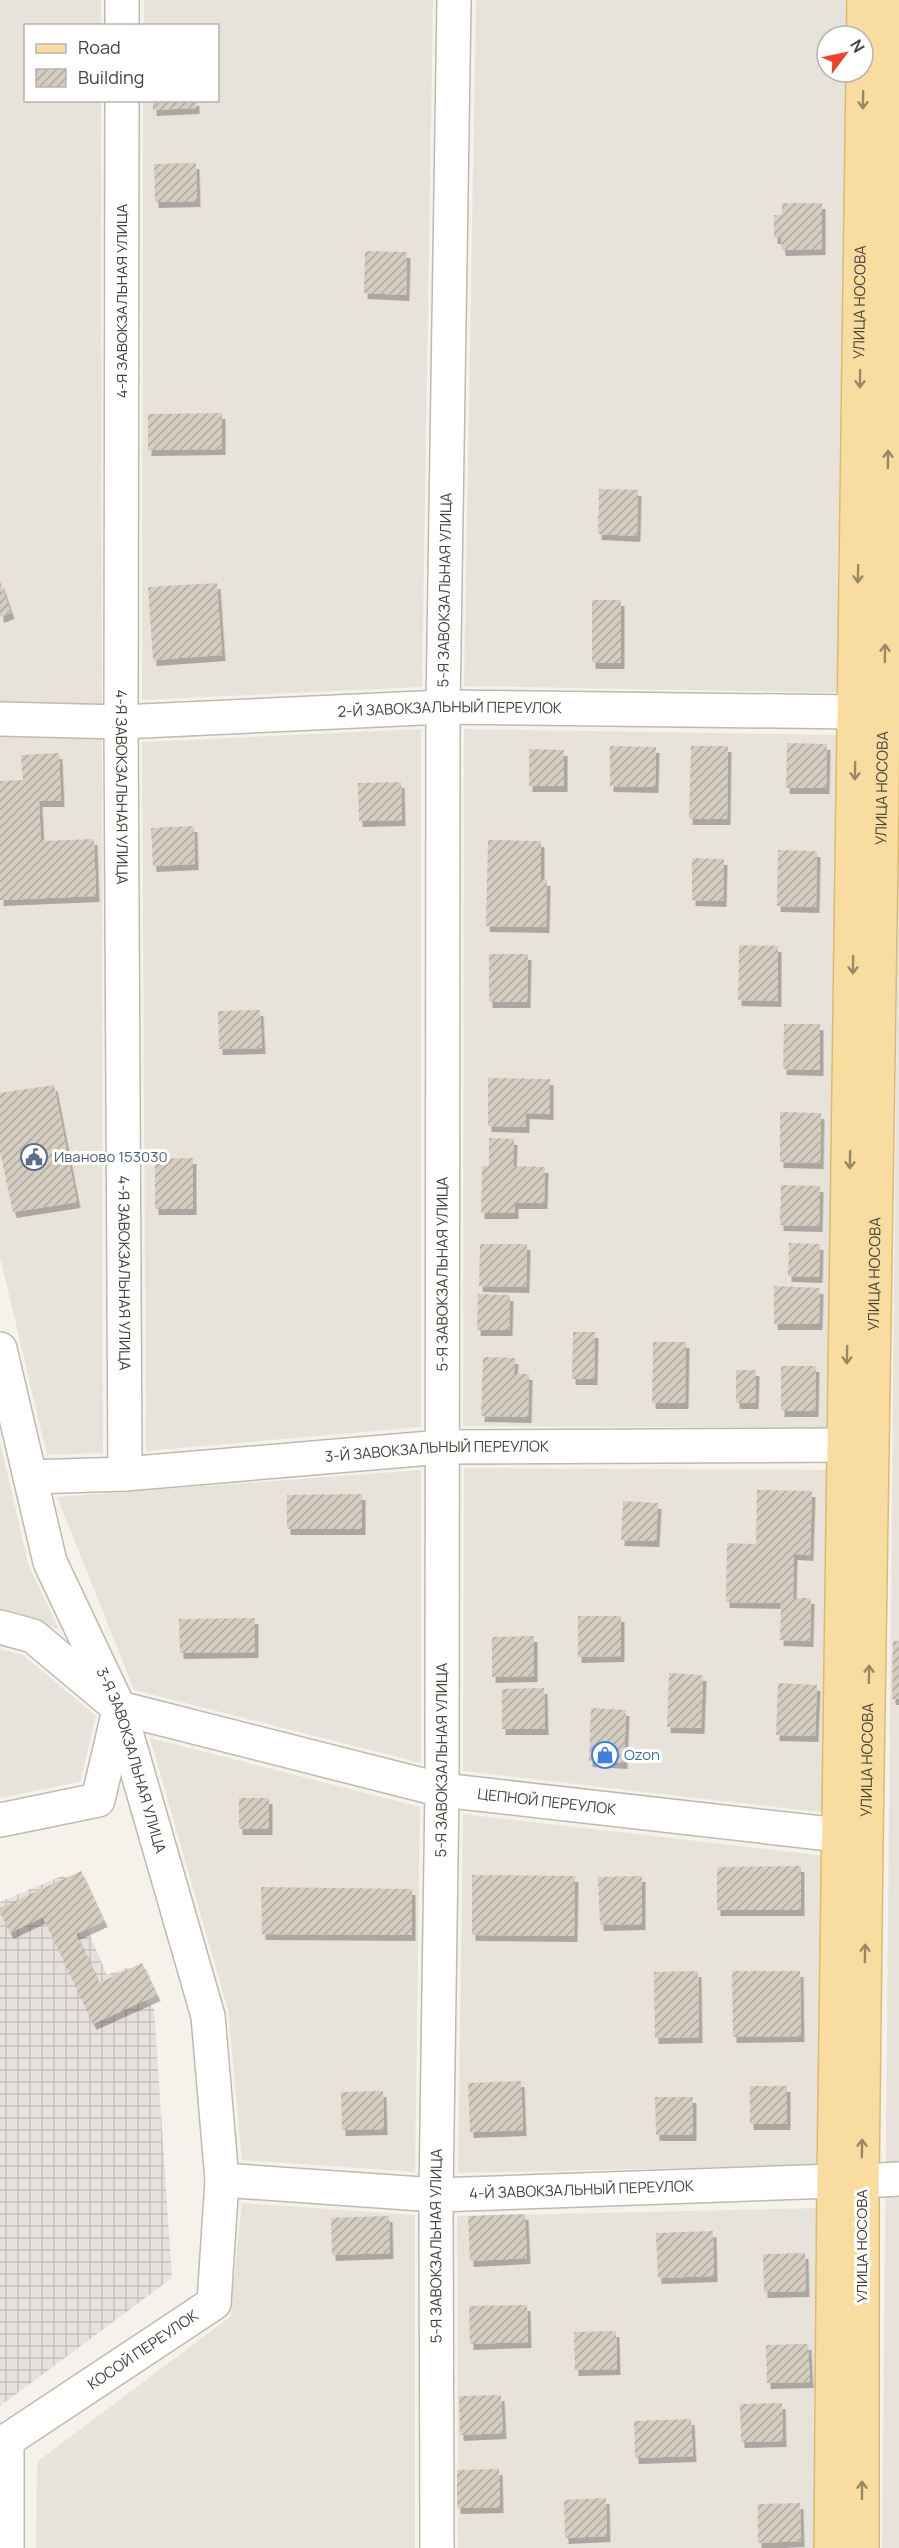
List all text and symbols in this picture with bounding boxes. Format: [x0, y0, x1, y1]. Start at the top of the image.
legend [24, 24, 219, 102]
north arrow [815, 24, 875, 84]
text: Road [78, 35, 121, 59]
text: N [845, 35, 870, 57]
text: Building [78, 65, 144, 89]
one-way arrow [857, 90, 869, 110]
street label: 4-Я ЗАВОКЗАЛЬНАЯ УЛИЦА [111, 203, 132, 398]
street label: УЛИЦА НОСОВА [848, 245, 871, 359]
one-way arrow [854, 369, 866, 389]
one-way arrow [882, 449, 894, 469]
street label: 5-Я ЗАВОКЗАЛЬНАЯ УЛИЦА [432, 492, 456, 688]
one-way arrow [852, 564, 864, 584]
one-way arrow [880, 644, 891, 664]
street label: 4-Я ЗАВОКЗАЛЬНАЯ УЛИЦА [111, 690, 133, 885]
street label: 2-Й ЗАВОКЗАЛЬНЫЙ ПЕРЕУЛОК [337, 696, 562, 722]
street label: УЛИЦА НОСОВА [870, 731, 893, 845]
one-way arrow [849, 760, 861, 780]
one-way arrow [847, 955, 858, 975]
public building icon: Иваново 153030 [19, 1142, 49, 1172]
place label: Иваново 153030 [54, 1146, 168, 1167]
one-way arrow [844, 1150, 856, 1170]
street label: 4-Я ЗАВОКЗАЛЬНАЯ УЛИЦА [113, 1175, 135, 1371]
street label: 5-Я ЗАВОКЗАЛЬНАЯ УЛИЦА [431, 1176, 453, 1371]
street label: УЛИЦА НОСОВА [863, 1217, 885, 1331]
one-way arrow [841, 1345, 853, 1365]
street label: 3-Й ЗАВОКЗАЛЬНЫЙ ПЕРЕУЛОК [324, 1435, 549, 1467]
street label: 5-Я ЗАВОКЗАЛЬНАЯ УЛИЦА [430, 1662, 452, 1858]
street label: 3-Я ЗАВОКЗАЛЬНАЯ УЛИЦА [91, 1664, 172, 1856]
one-way arrow [863, 1664, 875, 1684]
street label: УЛИЦА НОСОВА [855, 1702, 878, 1817]
shop icon: Ozon [590, 1740, 620, 1770]
place label: Ozon [624, 1744, 660, 1765]
street label: ЦЕПНОЙ ПЕРЕУЛОК [476, 1783, 617, 1820]
one-way arrow [859, 1943, 870, 1963]
one-way arrow [856, 2138, 868, 2158]
street label: 5-Я ЗАВОКЗАЛЬНАЯ УЛИЦА [425, 2148, 447, 2343]
street label: 4-Й ЗАВОКЗАЛЬНЫЙ ПЕРЕУЛОК [469, 2175, 694, 2204]
street label: УЛИЦА НОСОВА [851, 2189, 872, 2303]
street label: КОСОЙ ПЕРЕУЛОК [83, 2305, 202, 2394]
one-way arrow [856, 2480, 868, 2500]

